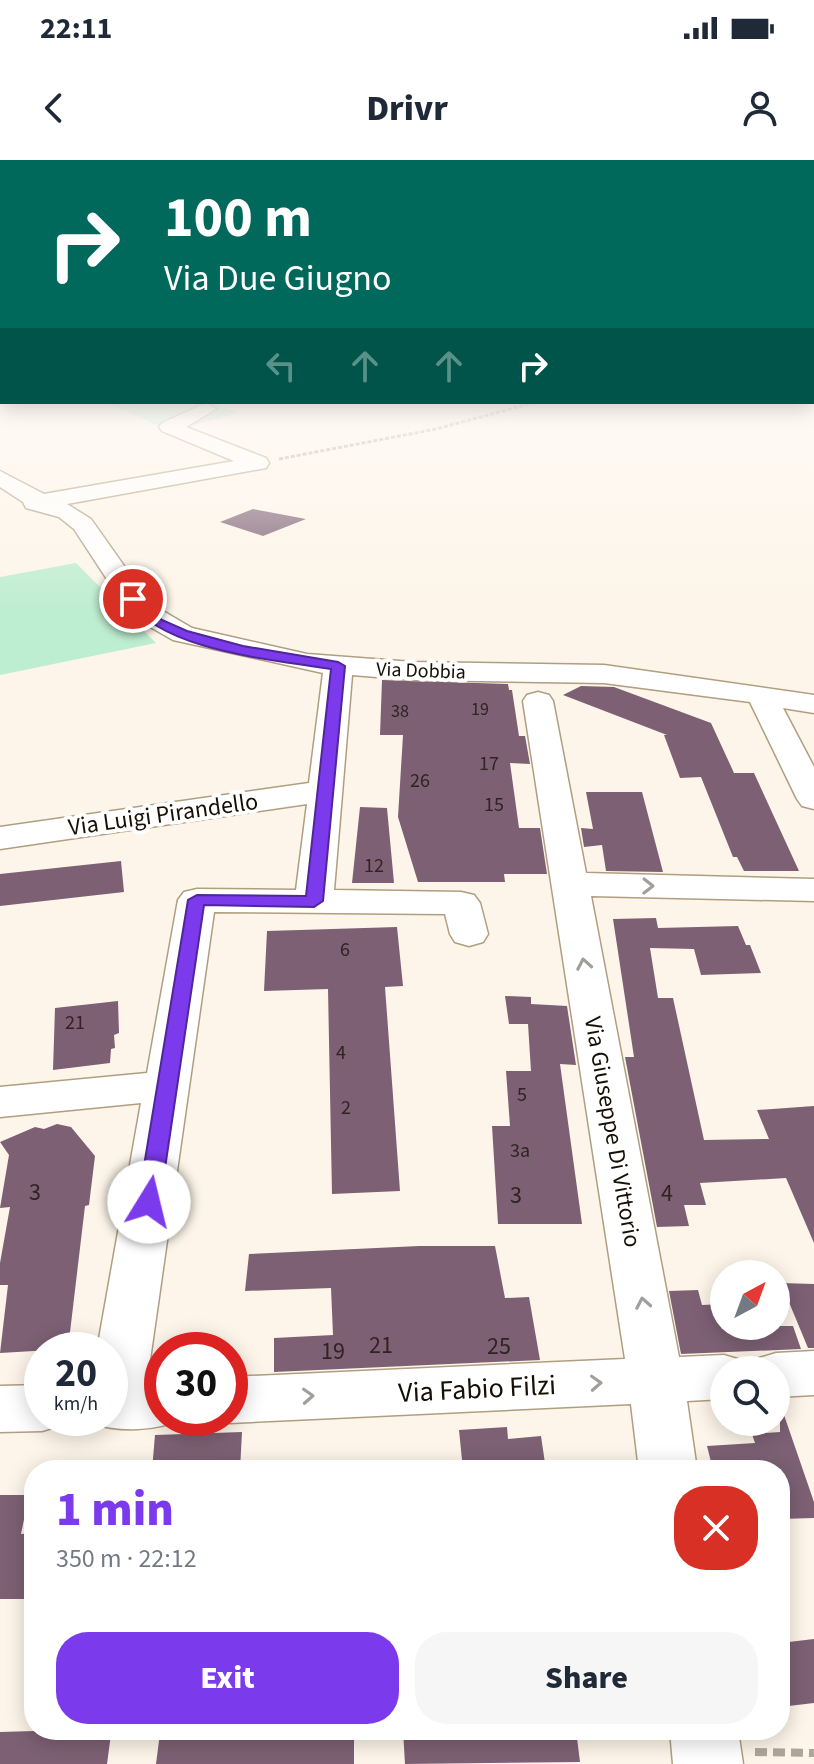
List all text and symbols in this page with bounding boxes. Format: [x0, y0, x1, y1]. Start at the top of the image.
text: 22:11 [40, 7, 112, 50]
text: Drivr [366, 83, 448, 134]
icon: back [32, 86, 76, 130]
icon: person [738, 86, 782, 130]
text: 100 m [164, 179, 312, 258]
icon: right [32, 192, 136, 296]
text: Via Due Giugno [164, 253, 392, 304]
icon: left [259, 344, 303, 388]
icon: ahead [343, 344, 387, 388]
icon: ahead [427, 344, 471, 388]
icon: right [511, 344, 555, 388]
pin [99, 565, 167, 633]
icon: arrive [111, 577, 155, 621]
street label: Via Dobbia [376, 655, 466, 687]
house number: 19 [471, 697, 489, 722]
house number: 38 [391, 699, 409, 724]
house number: 17 [479, 750, 499, 778]
house number: 26 [410, 767, 430, 795]
street label: Via Luigi Pirandello [66, 784, 260, 845]
house number: 15 [484, 791, 504, 819]
house number: 12 [364, 852, 384, 880]
one-way arrow [642, 877, 655, 895]
house number: 6 [340, 936, 350, 964]
one-way arrow [576, 957, 593, 971]
house number: 21 [65, 1009, 85, 1037]
street label: Via Giuseppe Di Vittorio [575, 1014, 650, 1250]
house number: 4 [336, 1039, 346, 1067]
house number: 5 [517, 1081, 527, 1109]
house number: 2 [341, 1094, 351, 1122]
house number: 3a [510, 1137, 530, 1165]
position arrow [107, 1160, 191, 1244]
house number: 3 [29, 1175, 41, 1210]
house number: 4 [661, 1176, 673, 1211]
house number: 3 [510, 1178, 522, 1213]
north arrow [710, 1260, 790, 1340]
map controls [710, 1260, 790, 1436]
one-way arrow [635, 1296, 652, 1310]
house number: 21 [369, 1328, 393, 1363]
house number: 25 [487, 1329, 511, 1364]
speed limit sign: 30 [144, 1332, 248, 1436]
house number: 19 [321, 1334, 345, 1369]
text: 20 [55, 1345, 97, 1402]
button: search [710, 1356, 790, 1436]
street label: Via Fabio Filzi [397, 1365, 557, 1413]
one-way arrow [590, 1375, 603, 1392]
one-way arrow [302, 1388, 315, 1405]
text: km/h [54, 1390, 98, 1418]
text: 1 min [56, 1476, 174, 1544]
button: close [674, 1486, 758, 1570]
text: 350 m · 22:12 [56, 1540, 197, 1577]
button: Exit [56, 1632, 399, 1724]
button: Share [415, 1632, 758, 1724]

